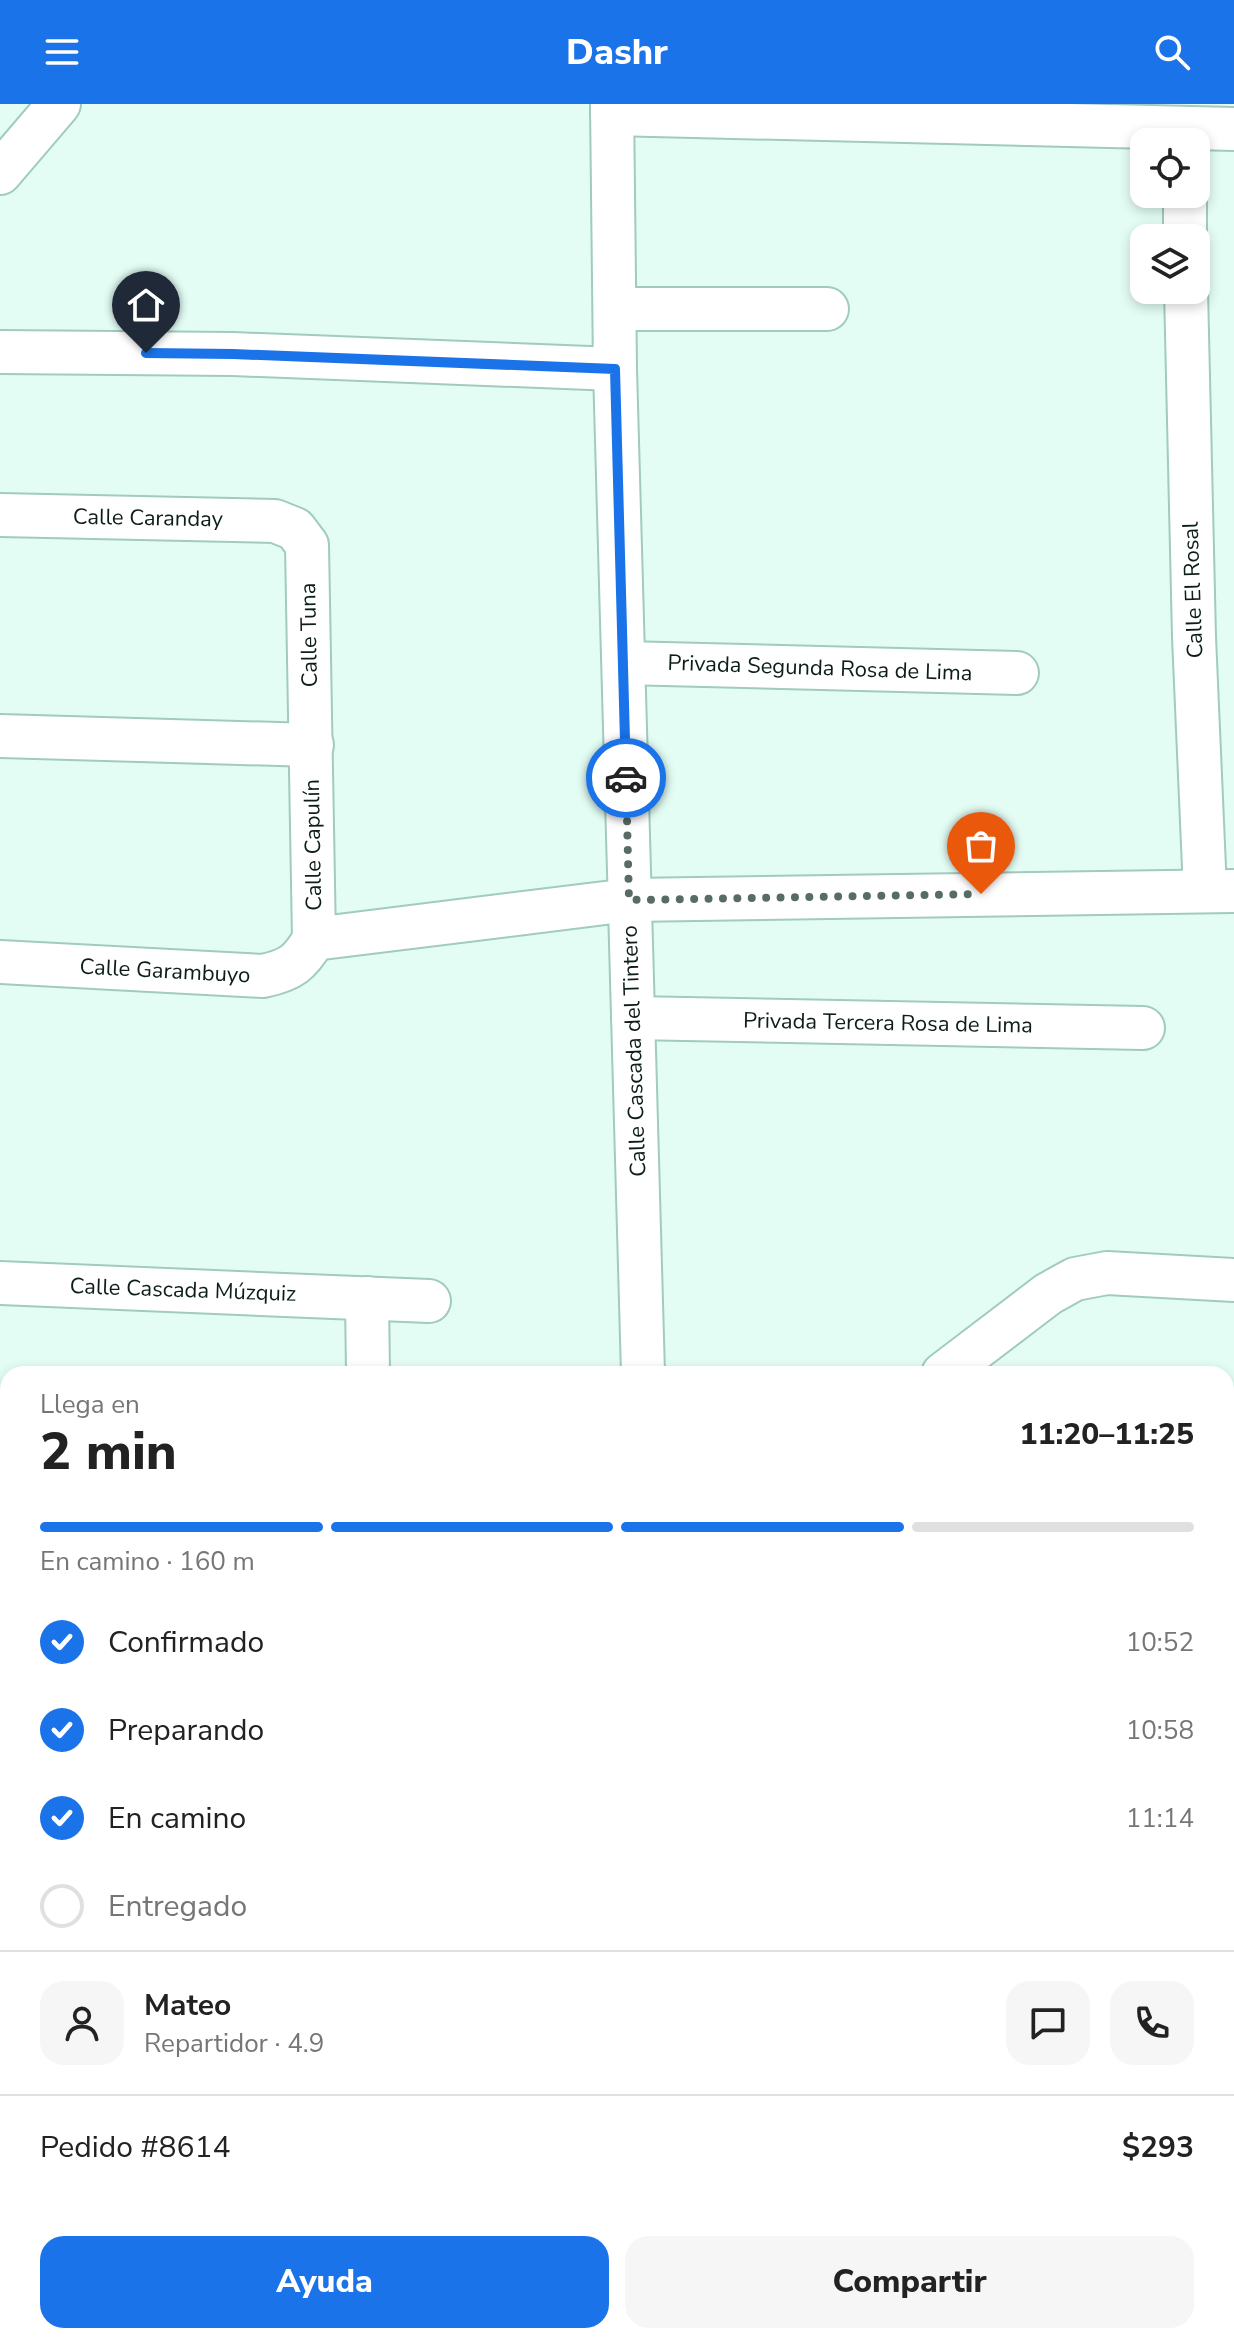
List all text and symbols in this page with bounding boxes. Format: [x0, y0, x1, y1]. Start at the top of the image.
text: Dashr [566, 28, 668, 77]
icon: menu [40, 30, 84, 74]
icon: search [1150, 30, 1194, 74]
map controls [1130, 128, 1210, 304]
button: locate [1130, 128, 1210, 208]
button: layers [1130, 224, 1210, 304]
pin [112, 271, 180, 353]
icon: home [124, 283, 168, 327]
street label: Calle Caranday [73, 502, 224, 534]
street label: Calle El Rosal [1176, 521, 1210, 659]
street label: Calle Tuna [293, 582, 325, 688]
street label: Privada Segunda Rosa de Lima [667, 648, 973, 688]
courier [586, 738, 666, 818]
icon: car [604, 756, 648, 800]
street label: Calle Capulín [297, 779, 329, 911]
pin [947, 812, 1015, 894]
icon: bag [959, 824, 1003, 868]
street label: Calle Cascada del Tintero [615, 925, 653, 1177]
street label: Calle Garambuyo [79, 952, 251, 990]
street label: Privada Tercera Rosa de Lima [743, 1005, 1033, 1041]
street label: Calle Cascada Múzquiz [69, 1271, 297, 1309]
text: Llega en [40, 1387, 140, 1422]
text: 11:20–11:25 [1019, 1414, 1194, 1455]
text: 2 min [40, 1416, 177, 1487]
text: En camino · 160 m [40, 1544, 255, 1579]
icon: check [40, 1620, 84, 1664]
text: Confirmado [108, 1622, 264, 1663]
text: 10:52 [1126, 1625, 1194, 1660]
icon: check [40, 1708, 84, 1752]
text: Preparando [108, 1710, 264, 1751]
text: 10:58 [1126, 1713, 1194, 1748]
icon: check [40, 1796, 84, 1840]
text: En camino [108, 1798, 246, 1839]
text: 11:14 [1126, 1801, 1194, 1836]
text: Entregado [108, 1886, 247, 1927]
button: person [40, 1981, 124, 2065]
button: chat [1006, 1981, 1090, 2065]
button: phone [1110, 1981, 1194, 2065]
text: Mateo [144, 1985, 231, 2026]
text: Repartidor · 4.9 [144, 2026, 324, 2061]
text: Pedido #8614 [40, 2127, 231, 2168]
text: $293 [1122, 2127, 1194, 2168]
button: Ayuda [40, 2236, 609, 2328]
button: Compartir [625, 2236, 1194, 2328]

